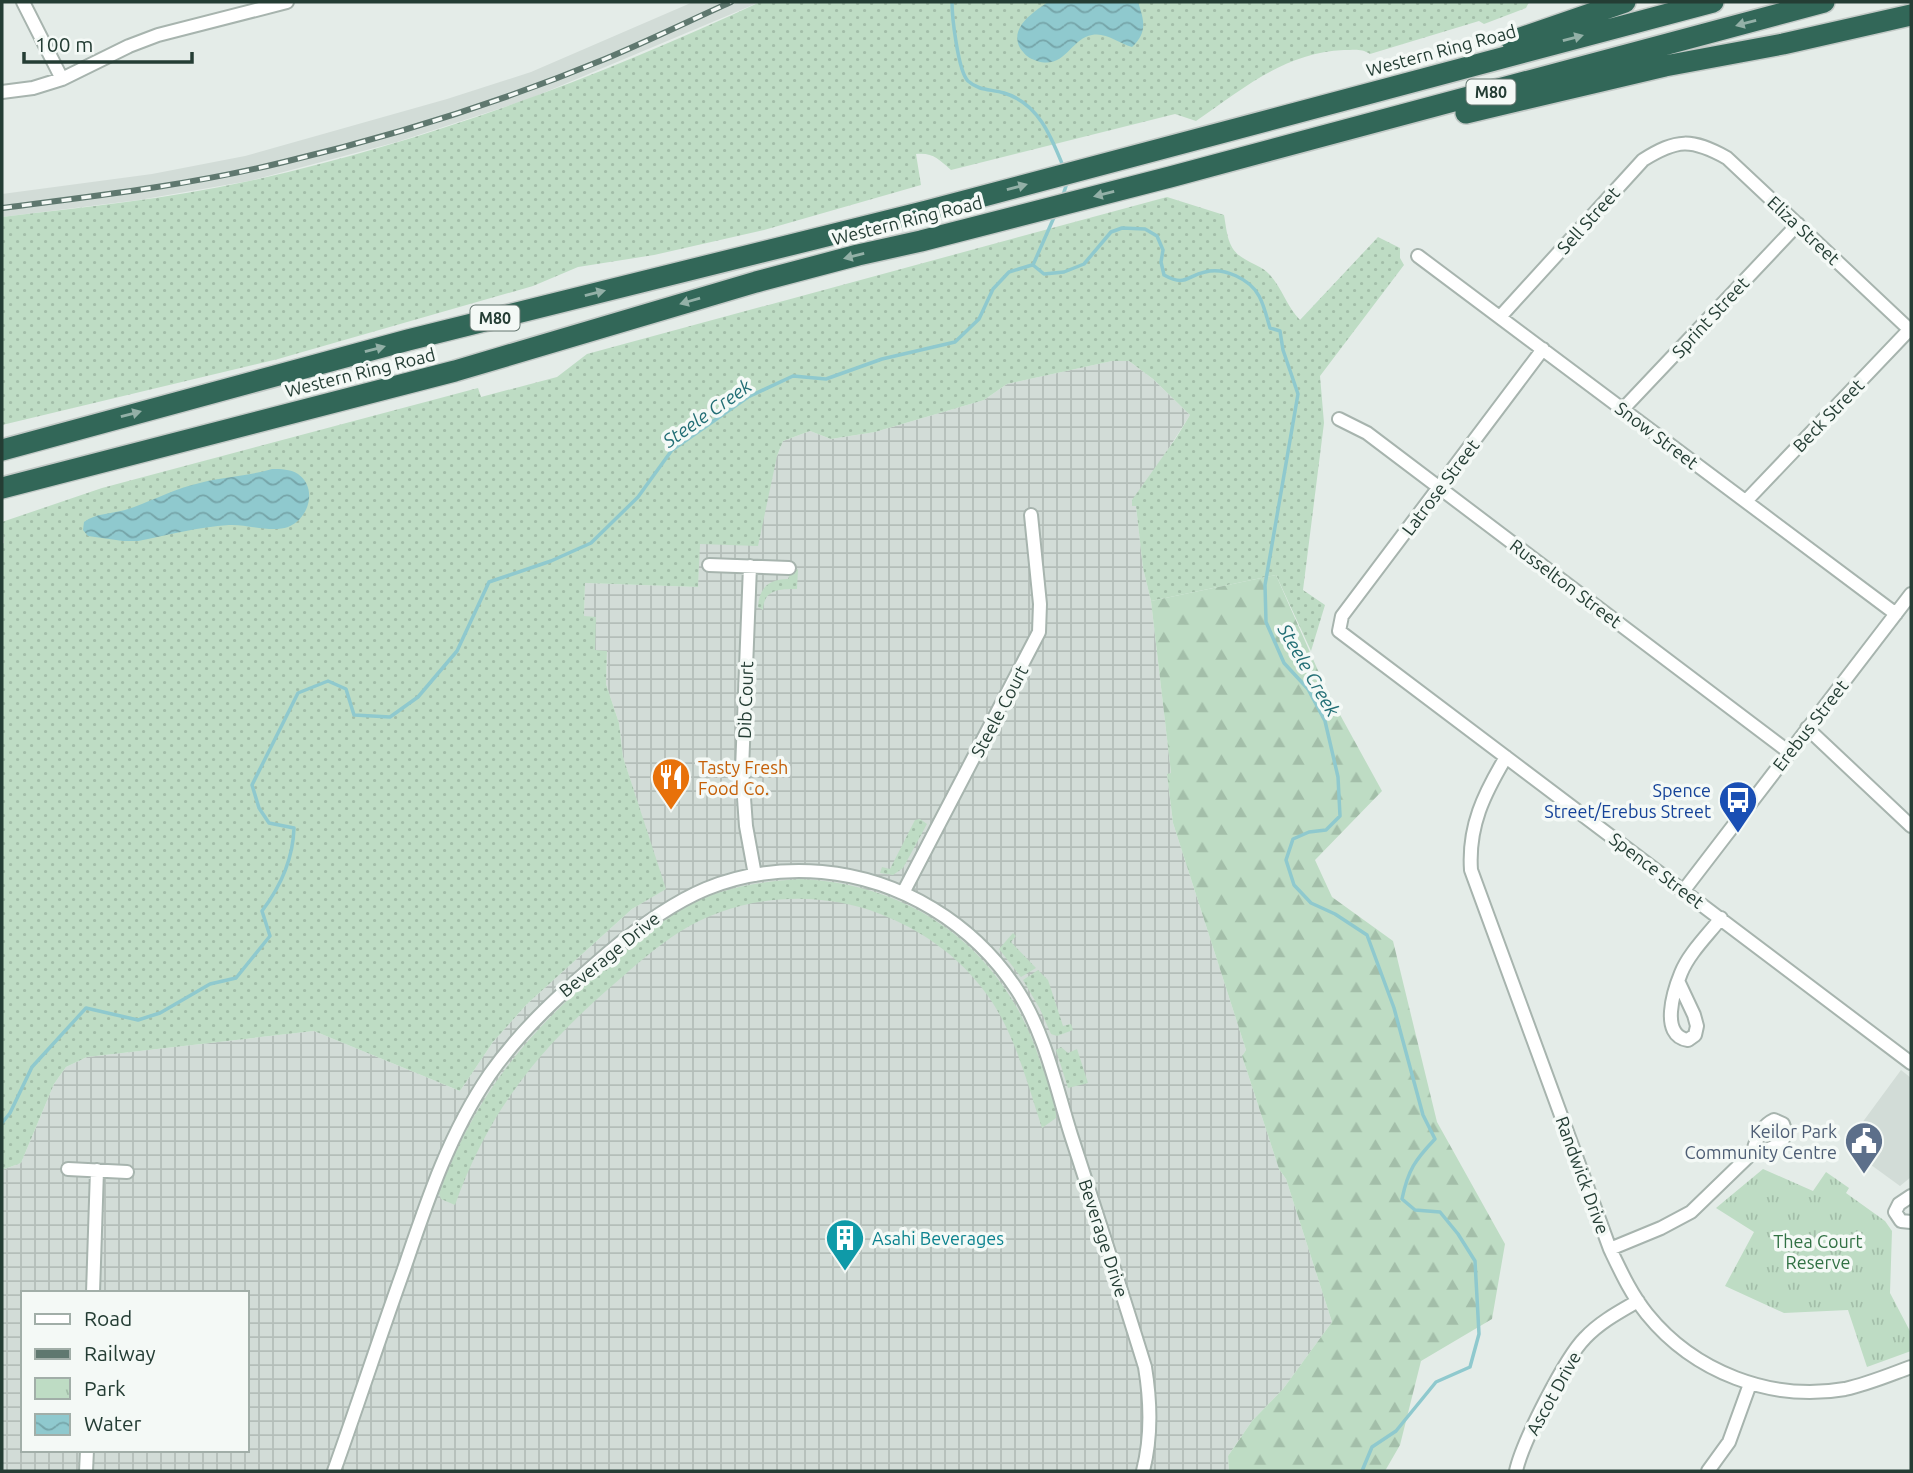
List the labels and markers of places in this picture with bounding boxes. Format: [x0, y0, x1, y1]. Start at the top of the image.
restaurant icon: Tasty Fresh Food Co. [650, 756, 692, 811]
place label: Tasty Fresh Food Co. [698, 757, 788, 798]
bus stop icon: Spence Street/Erebus Street [1717, 779, 1759, 834]
place label: Spence Street/Erebus Street [1544, 780, 1711, 821]
public building icon: Keilor Park Community Centre [1843, 1120, 1885, 1175]
place label: Keilor Park Community Centre [1685, 1121, 1837, 1162]
building icon: Asahi Beverages [824, 1217, 866, 1272]
place label: Asahi Beverages [872, 1228, 1004, 1248]

